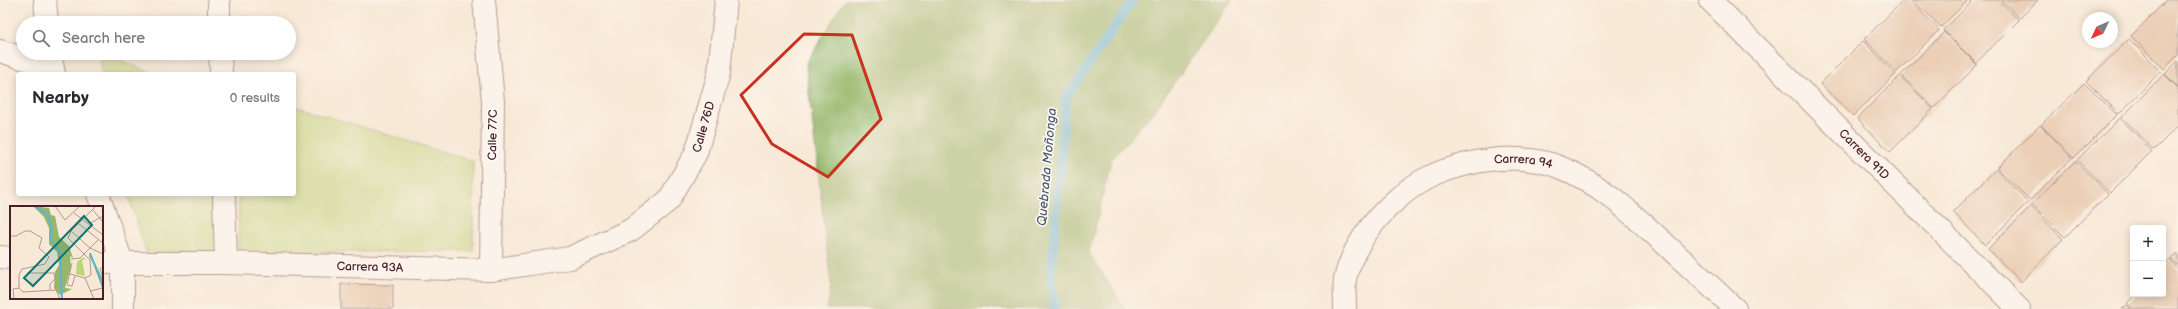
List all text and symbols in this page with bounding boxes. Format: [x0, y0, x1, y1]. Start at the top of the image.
north arrow [2082, 12, 2118, 48]
search box [16, 16, 296, 60]
icon: search [30, 27, 52, 49]
text: Search here [62, 29, 145, 48]
text: Nearby [32, 88, 89, 108]
text: 0 results [230, 90, 280, 106]
street label: Calle 76D [689, 99, 718, 154]
water label: Quebrada Moñonga [1034, 107, 1060, 227]
street label: Calle 77C [485, 109, 501, 161]
street label: Carrera 91D [1836, 126, 1893, 183]
street label: Carrera 94 [1493, 151, 1555, 172]
inset map [10, 206, 103, 299]
map controls [2130, 225, 2166, 297]
button: + [2130, 225, 2166, 261]
street label: Carrera 93A [336, 258, 404, 275]
button: − [2130, 261, 2166, 297]

